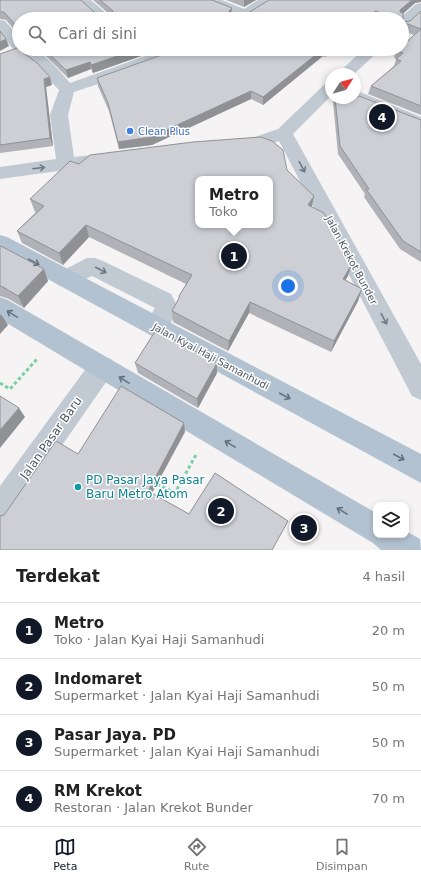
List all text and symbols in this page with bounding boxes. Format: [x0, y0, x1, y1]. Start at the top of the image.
search box [12, 12, 409, 56]
icon: search [26, 23, 48, 45]
text: Cari di sini [58, 25, 137, 43]
north arrow [325, 68, 361, 104]
pin: 4 [369, 102, 395, 132]
marker: Clean Plus [125, 126, 135, 136]
place label: Clean Plus [138, 126, 190, 137]
one-way arrow [299, 161, 307, 173]
one-way arrow [32, 164, 45, 172]
popup [195, 176, 273, 228]
text: Metro [209, 186, 259, 204]
text: Toko [209, 204, 238, 219]
street label: Jalan Krekot Bunder [323, 213, 380, 307]
pin: 1 [221, 241, 247, 271]
one-way arrow [28, 258, 40, 266]
one-way arrow [95, 267, 107, 274]
your location [278, 276, 298, 296]
one-way arrow [6, 309, 18, 317]
one-way arrow [380, 313, 388, 325]
street label: Jalan Kyai Haji Samanhudi [150, 321, 271, 392]
one-way arrow [118, 376, 130, 384]
one-way arrow [279, 393, 291, 400]
street label: Jalan Pasar Baru [17, 394, 85, 483]
one-way arrow [225, 440, 237, 448]
one-way arrow [393, 454, 405, 462]
place label: PD Pasar Jaya Pasar Baru Metro Atom [86, 473, 205, 501]
marker: PD Pasar Jaya Pasar Baru Metro Atom [73, 482, 83, 492]
pin: 2 [208, 496, 234, 526]
map controls [373, 502, 409, 538]
button: layers [373, 502, 409, 538]
one-way arrow [336, 506, 348, 514]
pin: 3 [291, 513, 317, 543]
text: Terdekat [16, 566, 100, 586]
text: 4 hasil [362, 569, 405, 584]
text: Metro [54, 614, 104, 632]
text: 1 [24, 623, 34, 638]
text: 20 m [372, 623, 405, 638]
text: Toko · Jalan Kyai Haji Samanhudi [54, 632, 264, 647]
text: Indomaret [54, 670, 142, 688]
text: 2 [24, 679, 34, 694]
text: 50 m [372, 679, 405, 694]
text: Supermarket · Jalan Kyai Haji Samanhudi [54, 688, 320, 703]
text: Pasar Jaya. PD [54, 726, 176, 744]
text: 3 [24, 735, 34, 750]
text: 50 m [372, 735, 405, 750]
text: Supermarket · Jalan Kyai Haji Samanhudi [54, 744, 320, 759]
text: RM Krekot [54, 782, 142, 800]
text: 4 [24, 791, 34, 806]
text: 70 m [372, 791, 405, 806]
text: Restoran · Jalan Krekot Bunder [54, 800, 253, 815]
tab: Peta [53, 836, 77, 873]
tab: Rute [184, 836, 209, 873]
tab: Disimpan [316, 836, 368, 873]

